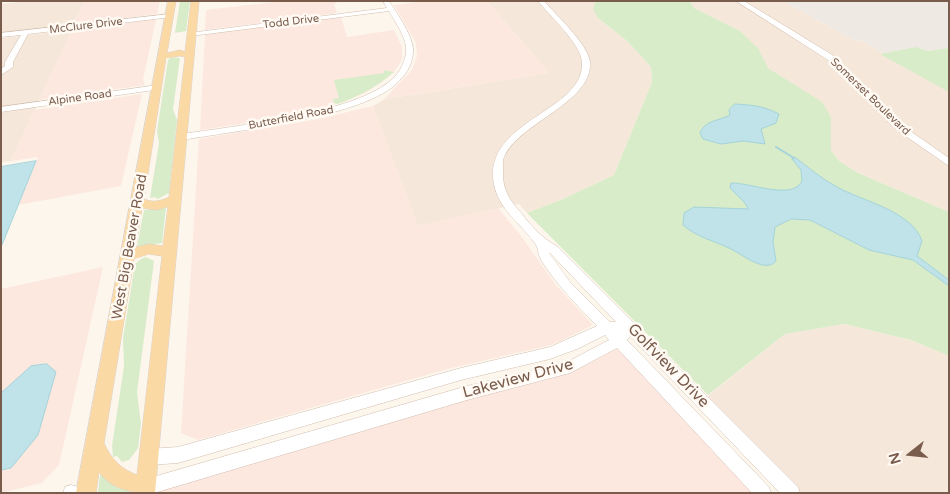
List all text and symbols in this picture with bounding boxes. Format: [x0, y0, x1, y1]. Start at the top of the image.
street label: Todd Drive [262, 12, 320, 32]
street label: McClure Drive [49, 15, 123, 37]
street label: Somerset Boulevard [828, 56, 912, 138]
street label: Alpine Road [47, 87, 113, 109]
street label: Butterfield Road [247, 103, 335, 133]
street label: West Big Beaver Road [109, 173, 151, 321]
street label: Golfview Drive [623, 320, 713, 412]
street label: Lakeview Drive [461, 355, 575, 403]
north arrow [885, 429, 935, 479]
text: N [885, 451, 905, 466]

